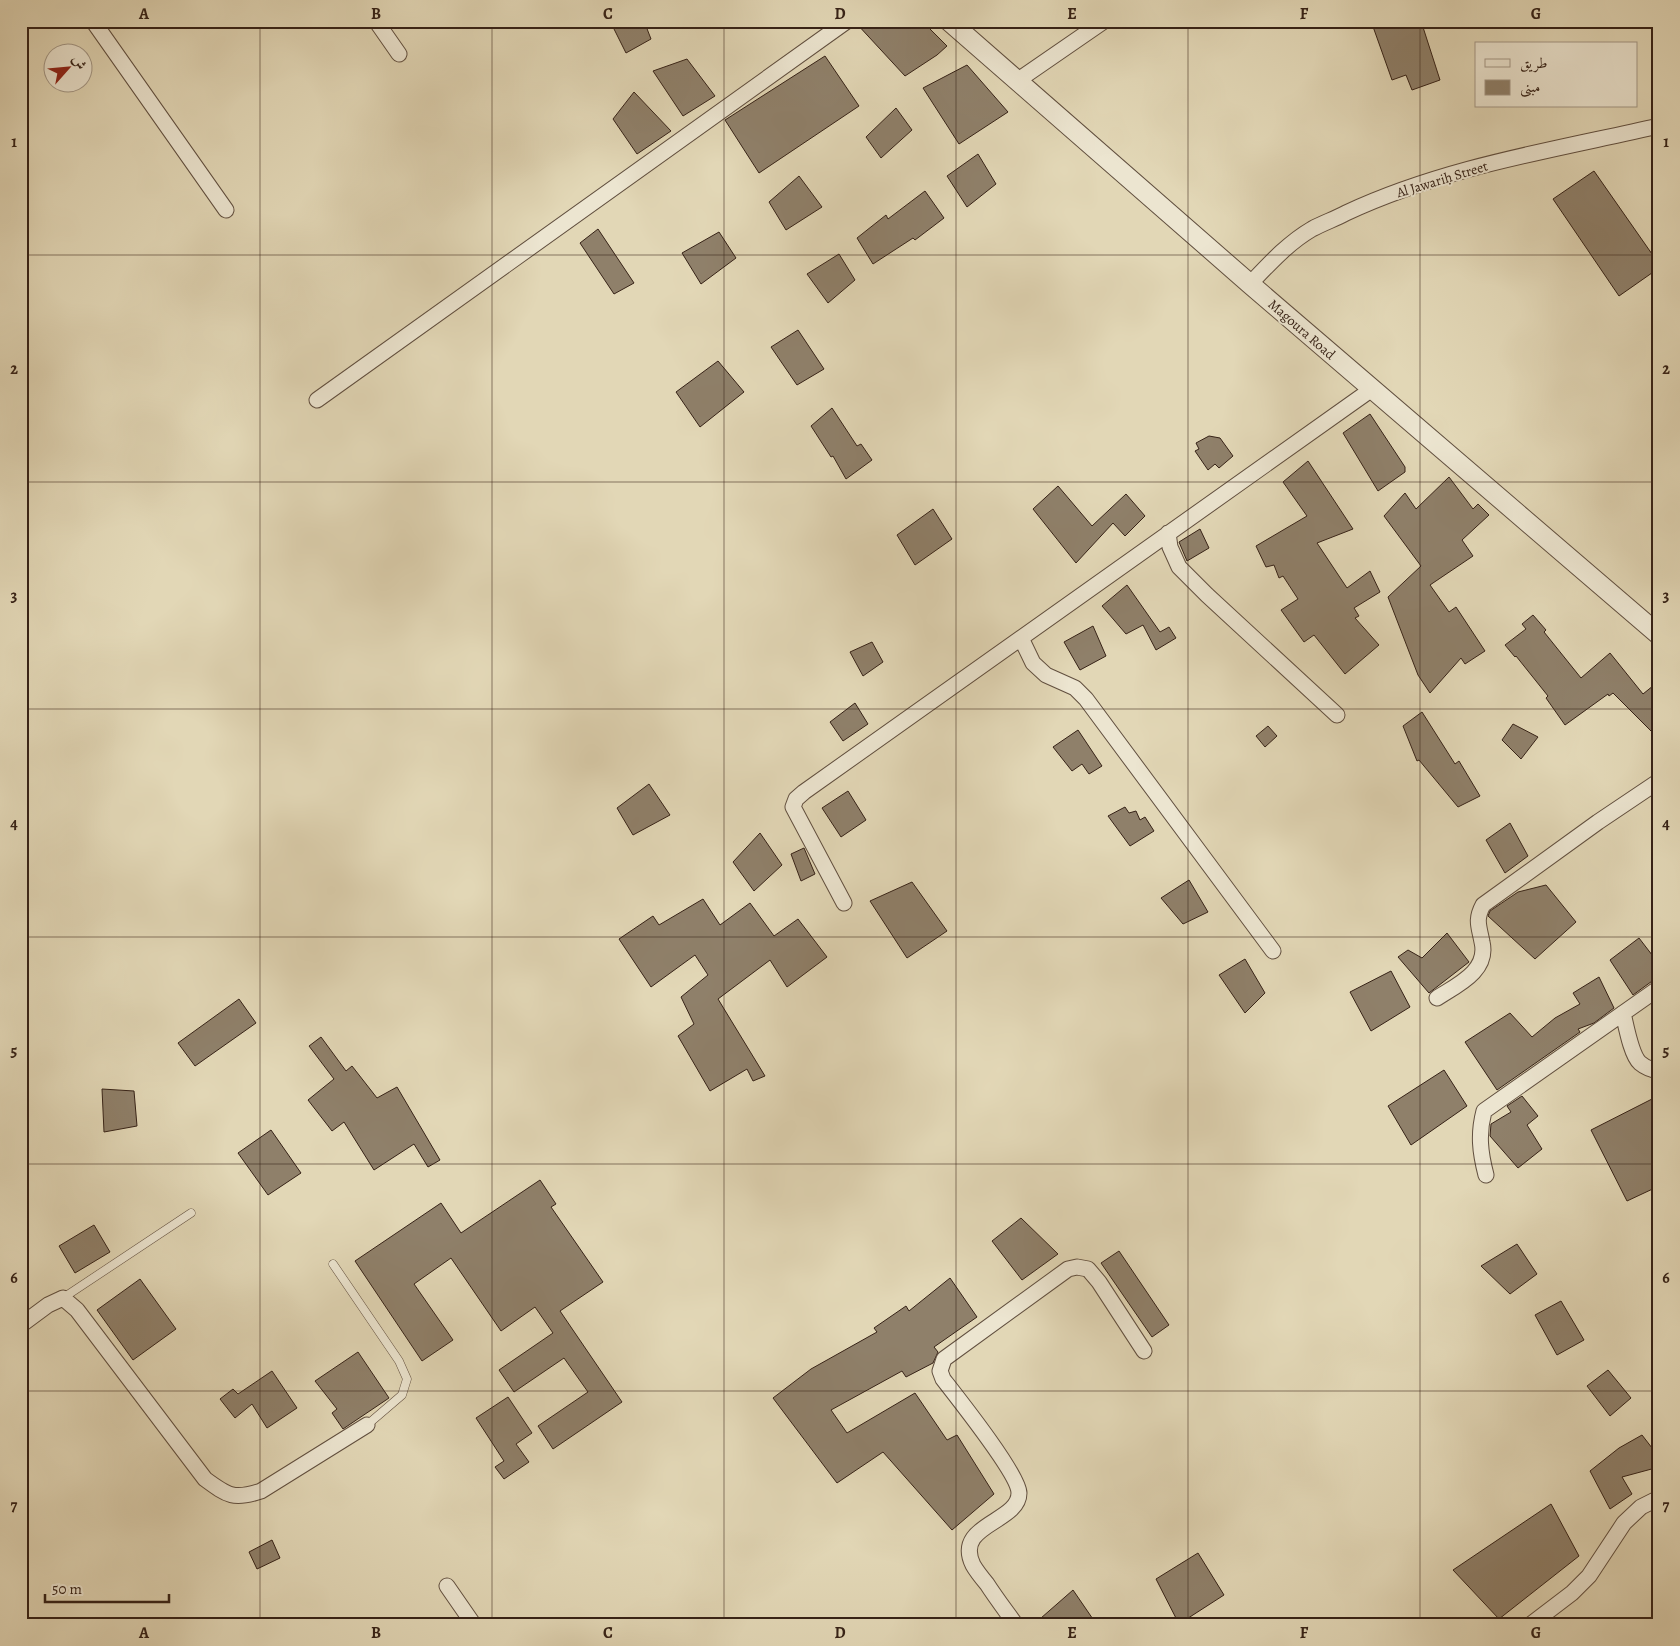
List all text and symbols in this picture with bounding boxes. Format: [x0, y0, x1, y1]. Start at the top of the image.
text: A [138, 3, 150, 25]
text: B [371, 3, 381, 25]
text: C [603, 3, 613, 25]
text: D [834, 3, 846, 25]
text: E [1067, 3, 1077, 25]
text: F [1300, 3, 1309, 25]
text: G [1531, 3, 1541, 25]
north arrow [42, 42, 92, 92]
legend [1475, 42, 1638, 108]
text: ش [68, 52, 91, 73]
text: طريق [1520, 53, 1547, 73]
text: مبنى [1520, 77, 1540, 98]
text: 1 [11, 131, 17, 153]
text: 1 [1663, 131, 1669, 153]
street label: Al Jawariḥ Street [1393, 156, 1491, 203]
street label: Magoura Road [1264, 295, 1340, 364]
text: 2 [10, 358, 18, 380]
text: 2 [1662, 358, 1670, 380]
text: 3 [11, 585, 18, 607]
text: 3 [1663, 585, 1670, 607]
text: 4 [10, 813, 18, 835]
text: 4 [1662, 813, 1670, 835]
text: 5 [11, 1040, 18, 1062]
text: 5 [1663, 1040, 1670, 1062]
text: 6 [10, 1267, 18, 1289]
text: 6 [1662, 1267, 1670, 1289]
text: 7 [11, 1495, 18, 1517]
text: 7 [1663, 1495, 1670, 1517]
scale bar [45, 1571, 169, 1603]
text: 50 m [52, 1579, 82, 1599]
text: A [138, 1622, 150, 1644]
text: B [371, 1622, 381, 1644]
text: C [603, 1622, 613, 1644]
text: D [834, 1622, 846, 1644]
text: E [1067, 1622, 1077, 1644]
text: F [1300, 1622, 1309, 1644]
text: G [1531, 1622, 1541, 1644]

